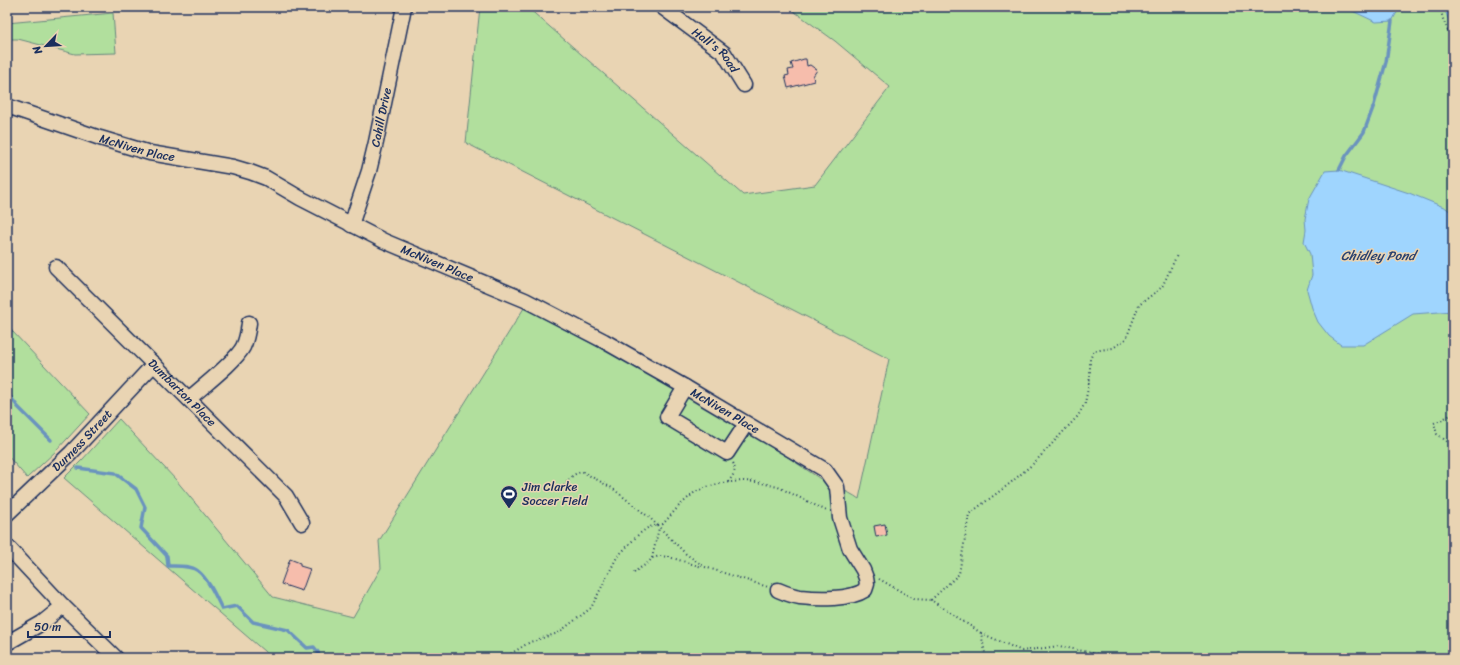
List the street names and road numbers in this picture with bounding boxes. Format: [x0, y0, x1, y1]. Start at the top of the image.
street label: Hall's Road [687, 21, 746, 79]
street label: Cahill Drive [364, 86, 398, 149]
street label: McNiven Place [97, 127, 177, 168]
street label: McNiven Place [397, 238, 477, 288]
street label: Dumbarton Place [143, 353, 222, 432]
street label: McNiven Place [686, 382, 764, 440]
street label: Durness Street [46, 404, 118, 477]

